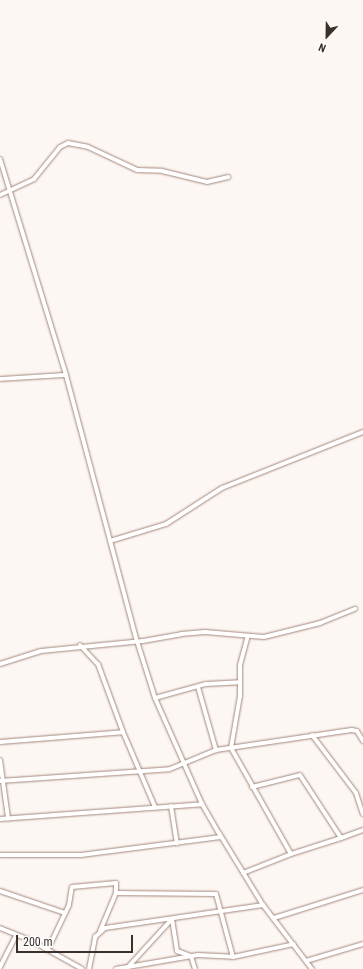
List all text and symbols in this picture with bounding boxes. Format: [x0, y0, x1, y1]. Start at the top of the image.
north arrow [307, 16, 347, 56]
text: N [317, 40, 328, 55]
scale bar [18, 927, 135, 953]
text: 200 m [23, 935, 53, 949]

